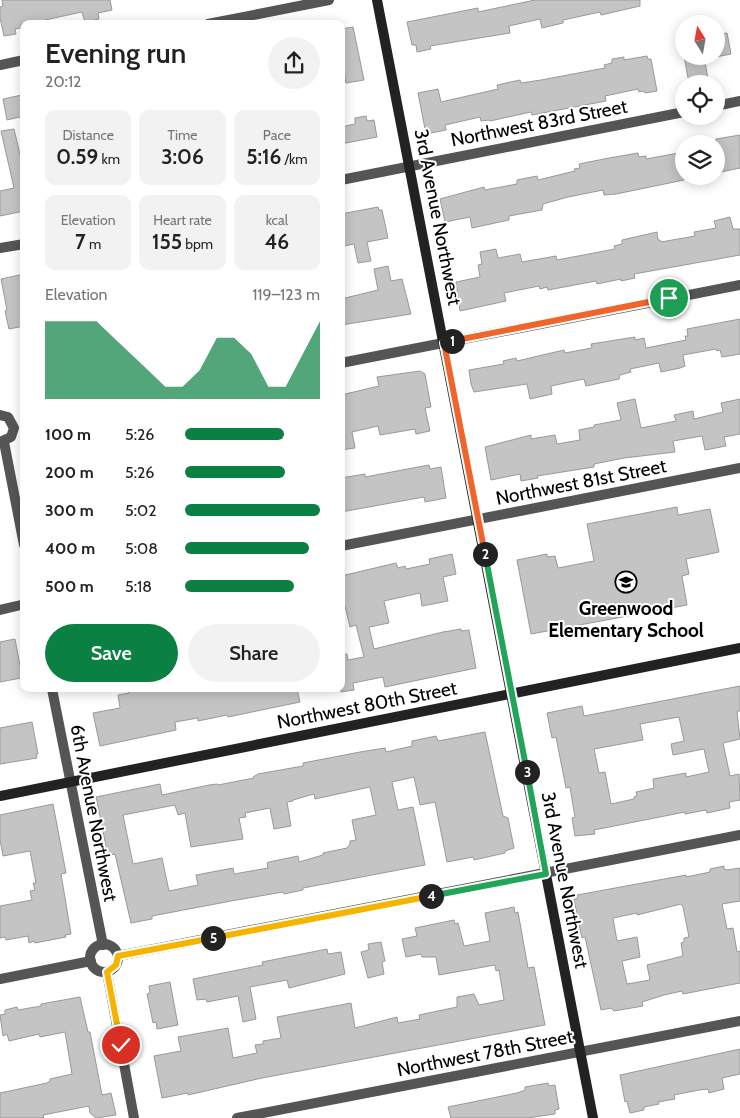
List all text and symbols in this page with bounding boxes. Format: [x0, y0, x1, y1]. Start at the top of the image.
north arrow [675, 15, 725, 65]
map controls [675, 15, 725, 185]
text: Evening run [45, 36, 186, 70]
button: share [268, 37, 320, 89]
text: 20:12 [45, 72, 81, 91]
button: locate [675, 75, 725, 125]
street label: Northwest 83rd Street [449, 94, 630, 151]
text: Distance [62, 126, 114, 144]
text: Time [168, 126, 197, 144]
text: Pace [263, 126, 291, 144]
street label: 3rd Avenue Northwest [410, 127, 466, 308]
button: layers [675, 135, 725, 185]
text: 0.59 [56, 144, 98, 169]
text: 3:06 [161, 144, 204, 169]
text: 5:16 [246, 144, 281, 169]
text: km [98, 150, 120, 168]
text: /km [281, 150, 308, 168]
text: Elevation [61, 211, 116, 229]
text: Heart rate [153, 211, 212, 229]
text: kcal [266, 211, 288, 229]
text: 7 [75, 229, 86, 254]
text: 155 [152, 229, 182, 254]
text: 46 [265, 229, 289, 254]
text: m [86, 235, 101, 253]
text: bpm [182, 235, 213, 253]
pin [648, 277, 690, 319]
icon: arrive [655, 284, 683, 312]
text: Elevation [45, 285, 108, 304]
text: 119–123 m [252, 285, 320, 304]
pin: 1 [440, 328, 464, 354]
text: 1 [450, 332, 455, 350]
text: 100 m [45, 425, 91, 444]
text: 5:26 [125, 425, 154, 444]
street label: Northwest 81st Street [494, 454, 669, 510]
text: 200 m [45, 463, 94, 482]
text: 5:26 [125, 463, 154, 482]
text: 300 m [45, 501, 94, 520]
text: 5:02 [125, 501, 157, 520]
text: 400 m [45, 539, 95, 558]
text: 5:08 [125, 539, 158, 558]
pin: 2 [472, 542, 498, 566]
text: 2 [482, 545, 489, 563]
school or university icon: Greenwood Elementary School [614, 570, 638, 594]
text: 500 m [45, 577, 94, 596]
text: 5:18 [125, 577, 152, 596]
place label: Greenwood Elementary School [548, 597, 704, 642]
button: Save [45, 624, 178, 682]
button: Share [188, 624, 320, 682]
street label: Northwest 80th Street [275, 676, 459, 734]
street label: 6th Avenue Northwest [66, 722, 123, 904]
pin: 3 [514, 760, 540, 784]
text: 3 [524, 763, 531, 781]
street label: 3rd Avenue Northwest [537, 790, 593, 971]
pin: 4 [418, 884, 444, 908]
text: 4 [427, 887, 436, 905]
pin: 5 [200, 926, 226, 950]
text: 5 [210, 929, 217, 947]
pin [100, 1024, 142, 1066]
street label: Northwest 78th Street [395, 1025, 576, 1081]
icon: check [107, 1031, 135, 1059]

